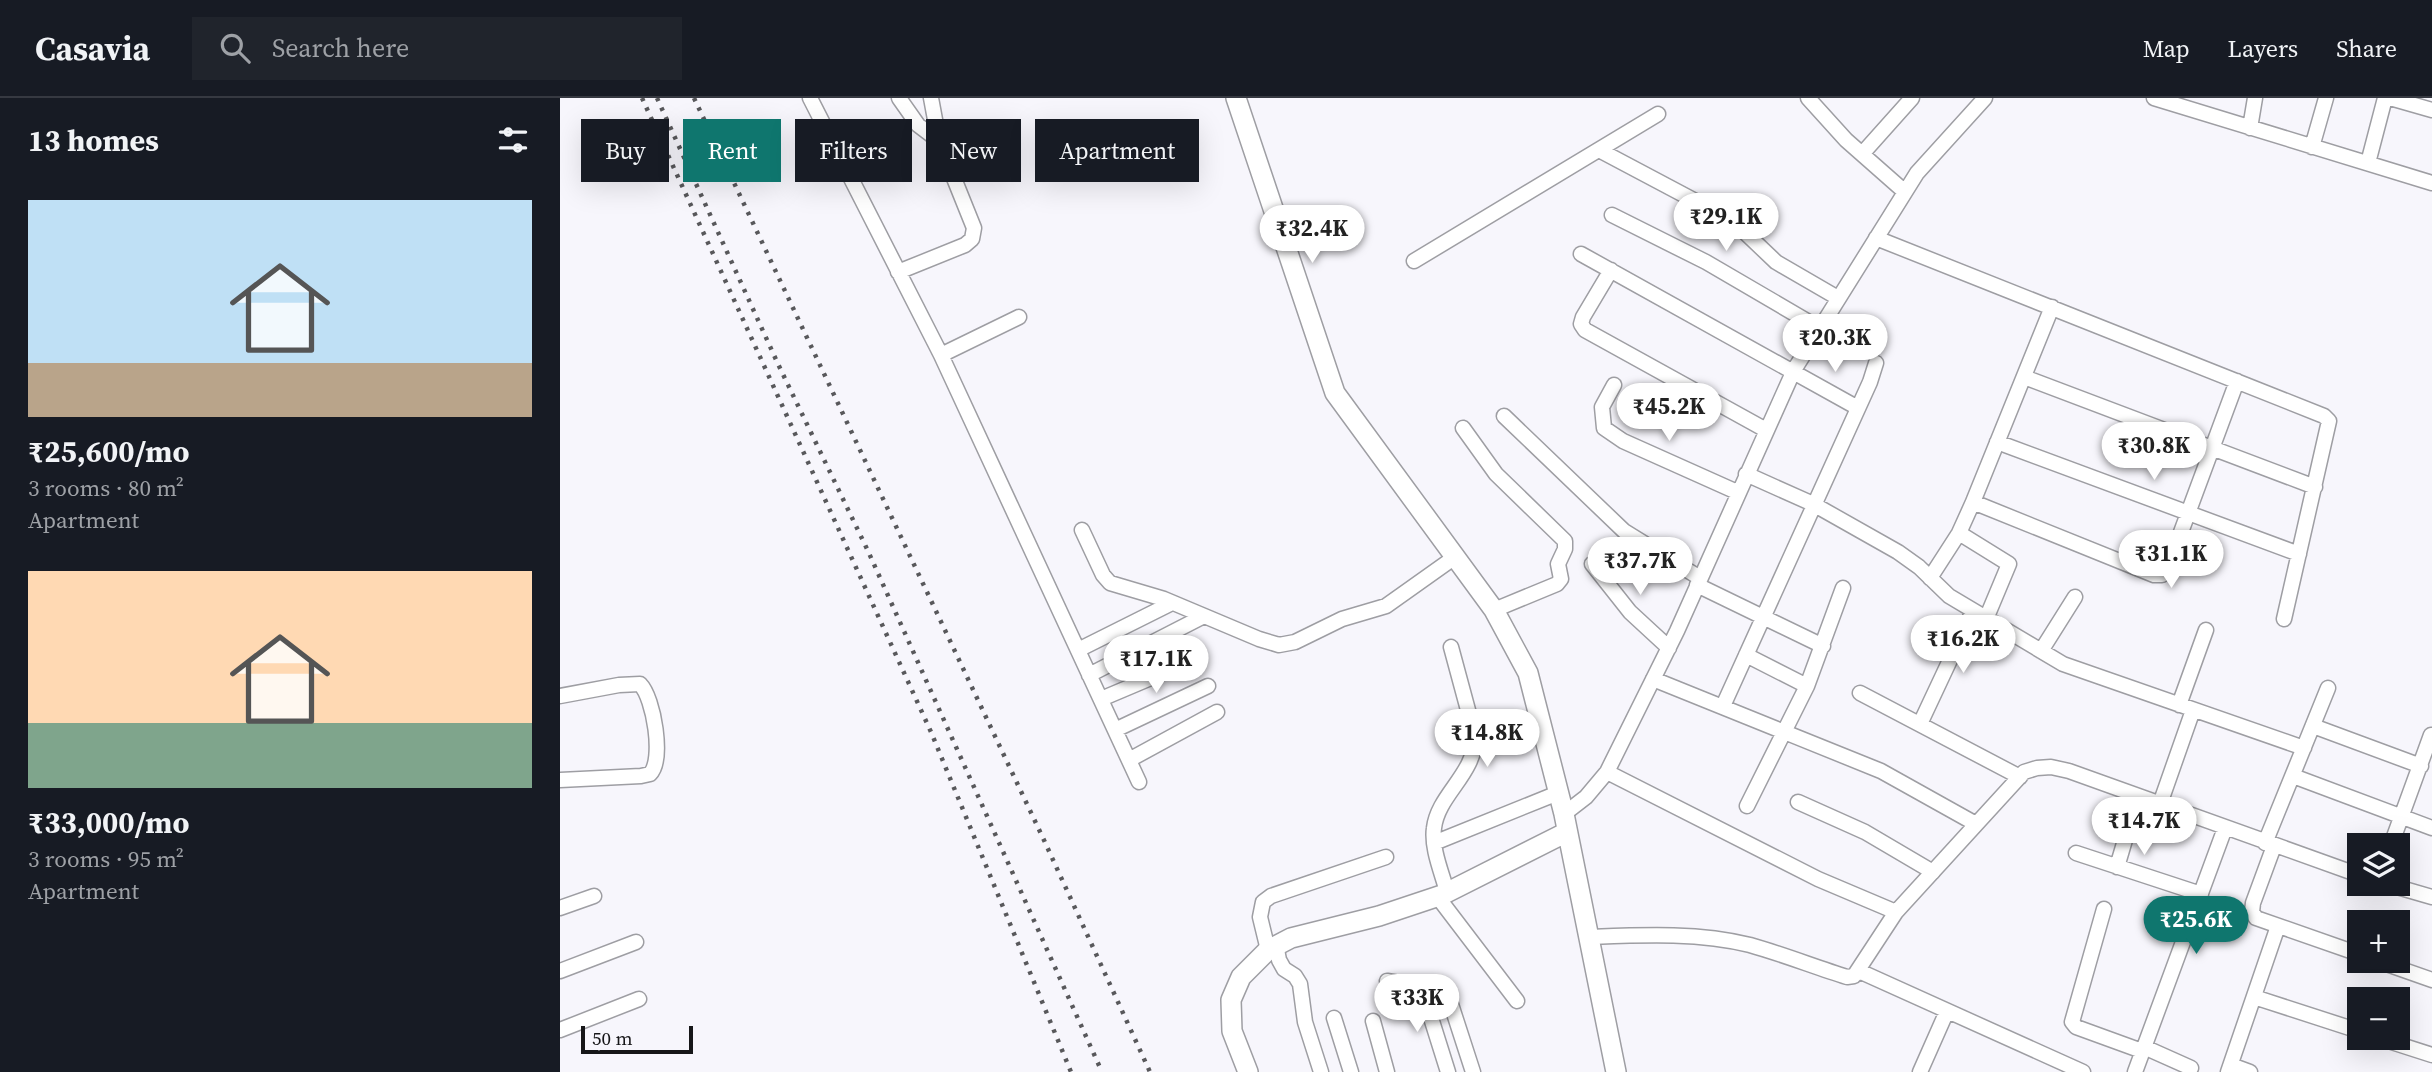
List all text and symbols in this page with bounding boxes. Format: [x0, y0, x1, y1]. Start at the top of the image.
search box [192, 17, 682, 80]
text: Casavia [35, 26, 150, 71]
icon: search [216, 29, 254, 67]
text: Search here [272, 30, 409, 66]
text: Map [2143, 32, 2190, 65]
text: Layers [2228, 32, 2298, 65]
text: Share [2336, 32, 2397, 65]
chip: Buy [581, 119, 669, 182]
chip: Rent [683, 119, 781, 182]
chip: Filters [795, 119, 912, 182]
chip: New [926, 119, 1021, 182]
chip: Apartment [1035, 119, 1199, 182]
text: 13 homes [28, 120, 159, 161]
icon: filters [494, 121, 532, 159]
pin: ₹29.1K [1669, 194, 1783, 253]
text: ₹29.1K [1690, 200, 1762, 232]
pin: ₹32.4K [1255, 206, 1369, 265]
text: ₹32.4K [1276, 212, 1348, 244]
icon: home [217, 245, 343, 371]
pin: ₹20.3K [1778, 314, 1892, 374]
text: ₹20.3K [1799, 321, 1871, 353]
pin: ₹45.2K [1612, 384, 1726, 443]
text: ₹45.2K [1633, 390, 1705, 422]
pin: ₹30.8K [2097, 422, 2211, 482]
text: ₹30.8K [2118, 429, 2190, 461]
text: ₹25,600/mo [28, 431, 190, 472]
text: 3 rooms · 80 m² [28, 472, 184, 504]
text: Apartment [28, 504, 139, 536]
pin: ₹31.1K [2114, 531, 2228, 590]
text: ₹31.1K [2135, 537, 2207, 569]
pin: ₹37.7K [1583, 538, 1697, 597]
text: ₹37.7K [1604, 544, 1676, 576]
icon: home [217, 616, 343, 742]
pin: ₹16.2K [1906, 616, 2020, 675]
text: ₹16.2K [1927, 622, 1999, 654]
pin: ₹17.1K [1099, 636, 1213, 695]
text: ₹17.1K [1120, 642, 1192, 674]
pin: ₹14.8K [1430, 710, 1544, 769]
text: ₹14.8K [1451, 716, 1523, 748]
pin: ₹14.7K [2087, 798, 2201, 857]
text: ₹33,000/mo [28, 802, 190, 843]
text: ₹14.7K [2108, 804, 2180, 836]
map controls [2347, 833, 2410, 1050]
button: layers [2347, 833, 2410, 896]
text: 3 rooms · 95 m² [28, 843, 184, 875]
text: Apartment [28, 875, 139, 907]
pin: ₹25.6K [2139, 896, 2253, 956]
text: ₹25.6K [2160, 903, 2232, 935]
button: + [2347, 910, 2410, 973]
pin: ₹33K [1376, 974, 1458, 1034]
text: ₹33K [1390, 981, 1444, 1013]
button: − [2347, 987, 2410, 1050]
scale bar [581, 1023, 693, 1055]
text: 50 m [592, 1025, 633, 1051]

